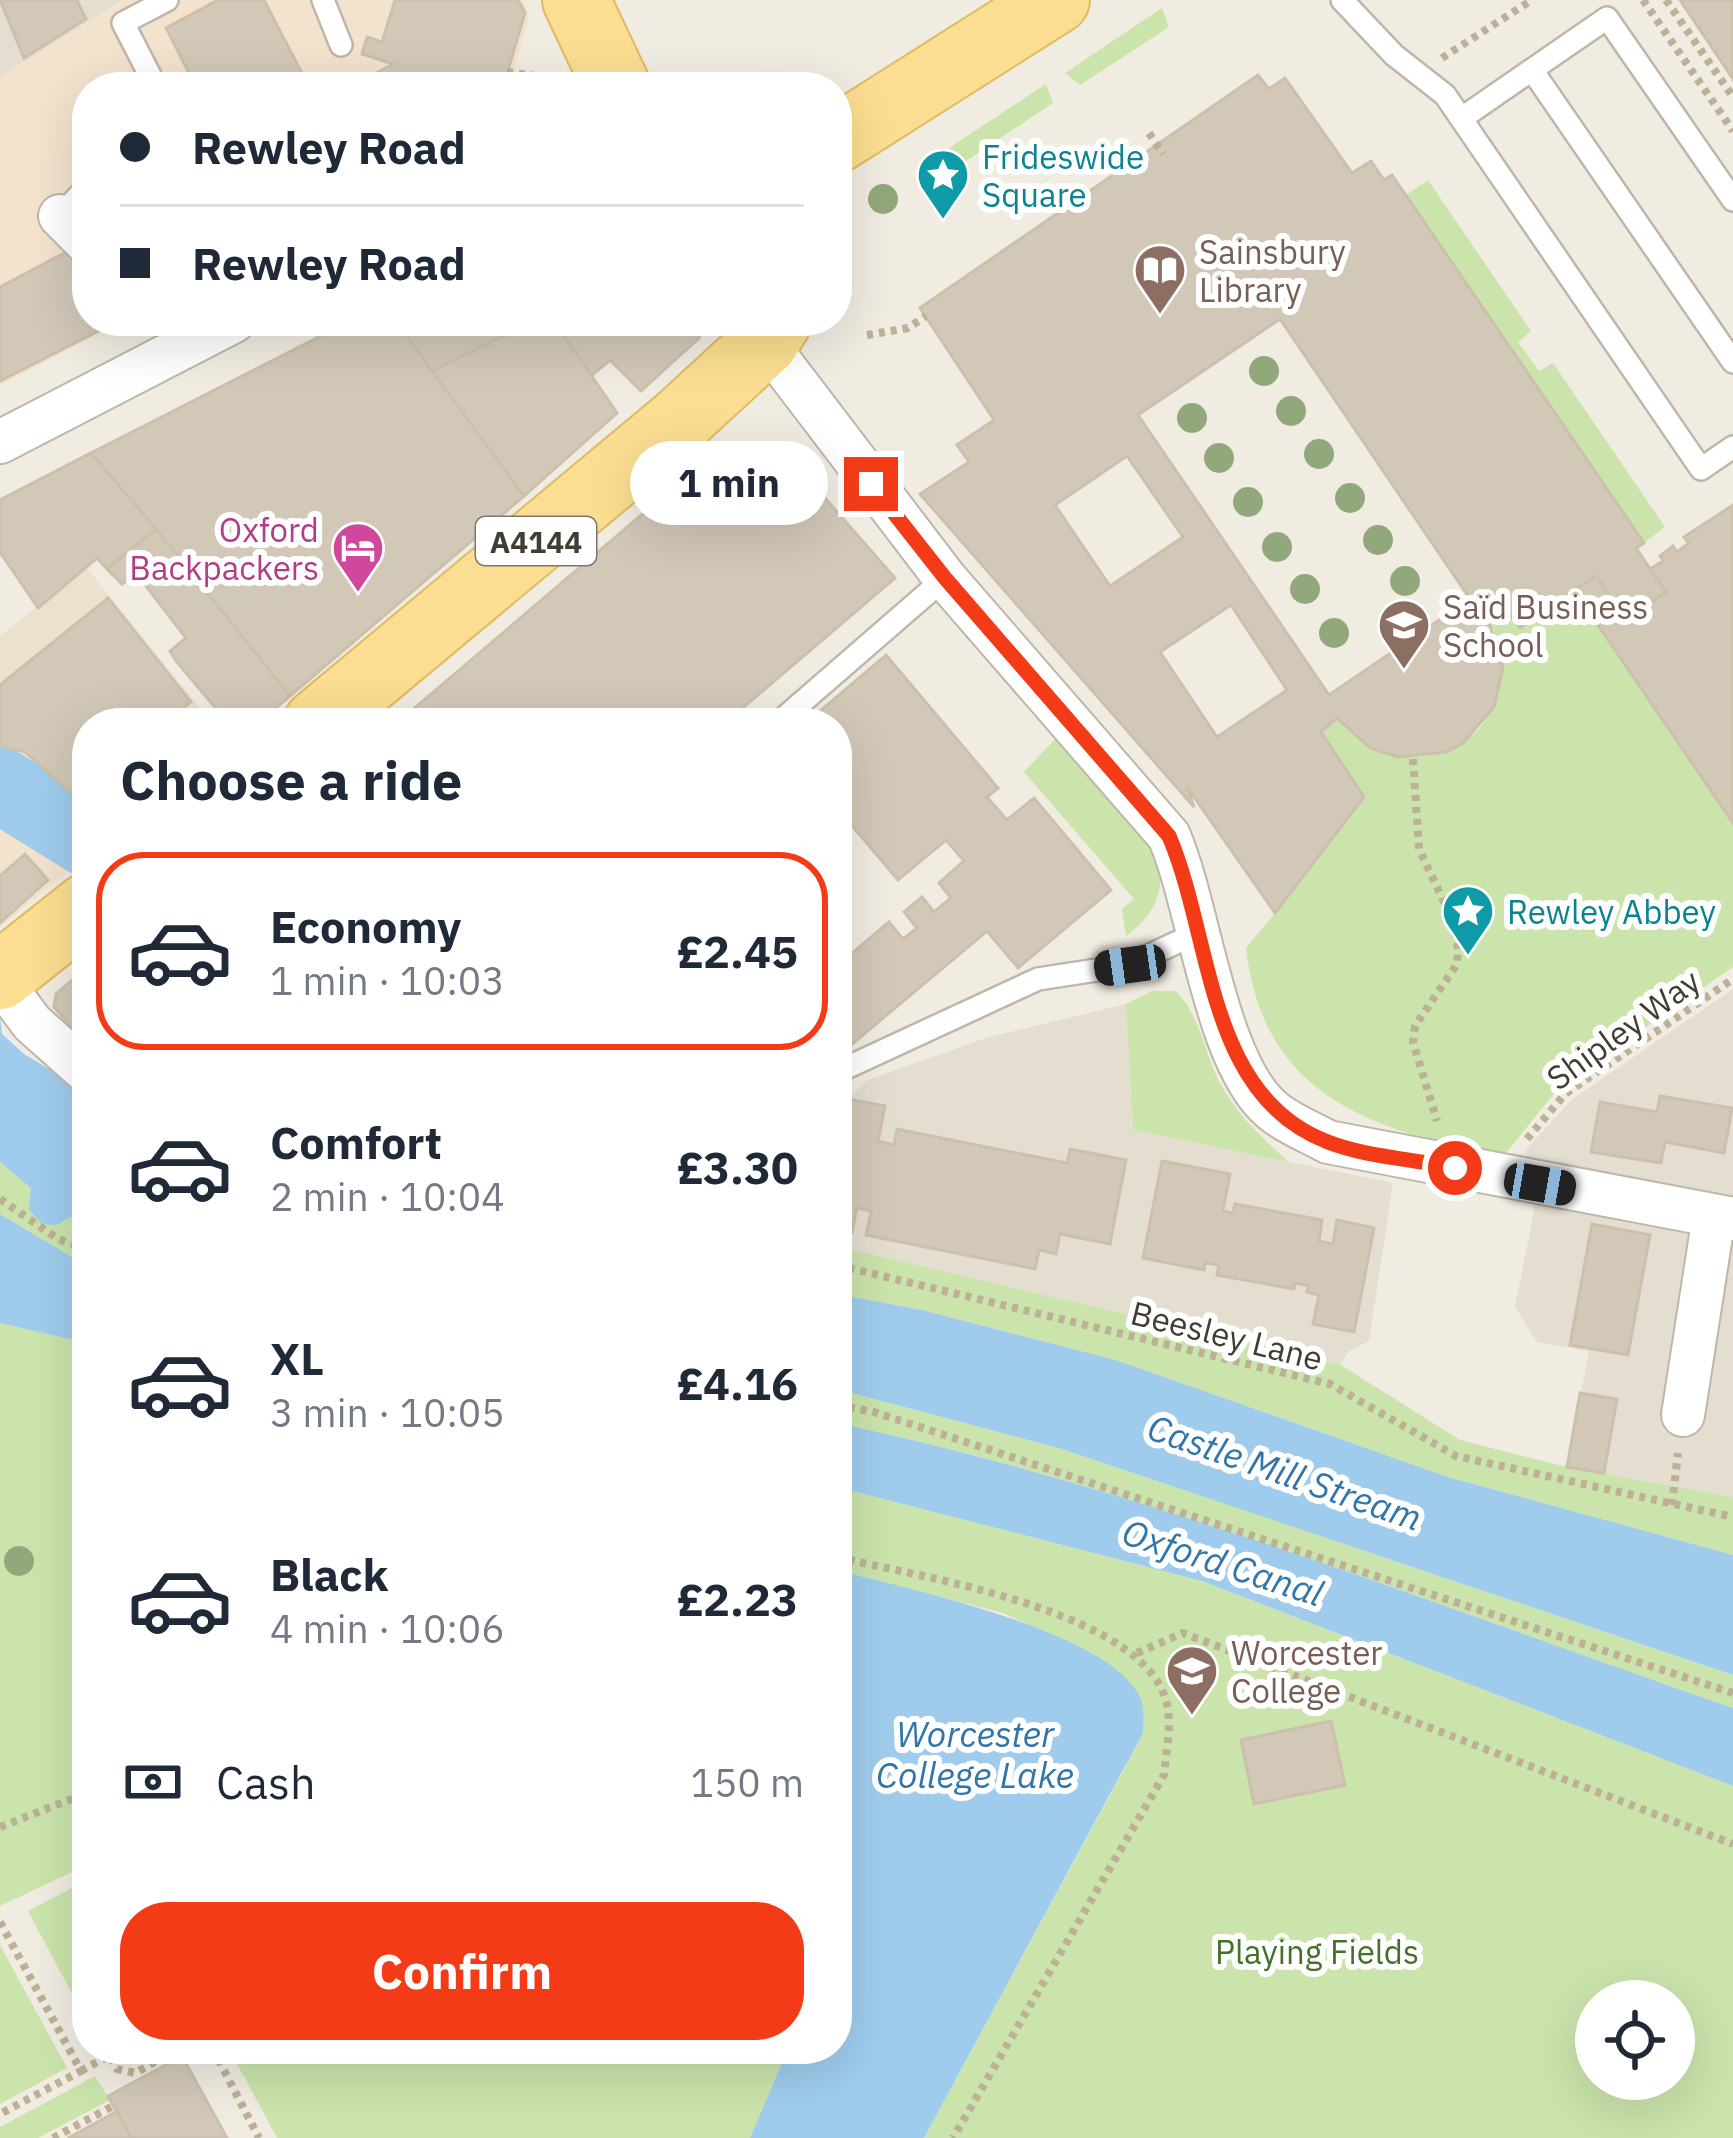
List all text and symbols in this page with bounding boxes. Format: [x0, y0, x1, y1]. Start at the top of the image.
text: Rewley Road [192, 118, 466, 176]
place label: Frideswide Square [982, 135, 1144, 216]
place icon: Frideswide Square [915, 147, 971, 221]
place label: Sainsbury Library [1199, 230, 1346, 311]
text: Rewley Road [192, 234, 466, 292]
library icon: Sainsbury Library [1132, 242, 1188, 316]
callout: 1 min [631, 442, 829, 526]
text: 1 min [678, 457, 780, 508]
route end [844, 457, 898, 511]
place label: Oxford Backpackers [129, 508, 319, 589]
road number: A4144 [476, 517, 596, 565]
hotel icon: Oxford Backpackers [330, 520, 386, 594]
place label: Saïd Business School [1443, 585, 1648, 666]
school or university icon: Saïd Business School [1376, 597, 1432, 671]
text: Choose a ride [120, 745, 462, 815]
place icon: Rewley Abbey [1440, 883, 1496, 957]
place label: Rewley Abbey [1507, 890, 1716, 933]
icon: car [126, 897, 234, 1005]
text: Economy [270, 897, 461, 955]
text: £2.45 [677, 922, 798, 980]
car [1092, 942, 1168, 988]
text: 1 min · 10:03 [270, 955, 505, 1006]
street label: Shipley Way [1538, 959, 1708, 1099]
icon: car [126, 1113, 234, 1221]
text: Comfort [270, 1113, 442, 1171]
text: £3.30 [677, 1138, 798, 1196]
route start [1428, 1141, 1482, 1195]
car [1501, 1160, 1579, 1208]
text: 2 min · 10:04 [270, 1171, 505, 1222]
street label: Beesley Lane [1127, 1290, 1327, 1380]
icon: car [126, 1329, 234, 1437]
text: XL [270, 1329, 324, 1387]
text: £4.16 [677, 1354, 798, 1412]
text: 3 min · 10:05 [270, 1387, 505, 1438]
water label: Castle Mill Stream [1142, 1403, 1428, 1541]
water label: Oxford Canal [1117, 1507, 1330, 1617]
icon: car [126, 1545, 234, 1653]
text: Black [270, 1545, 389, 1603]
text: £2.23 [677, 1570, 798, 1628]
text: 4 min · 10:06 [270, 1603, 505, 1654]
place label: Worcester College [1231, 1631, 1382, 1712]
school or university icon: Worcester College [1164, 1643, 1220, 1717]
water label: Worcester College Lake [876, 1710, 1074, 1798]
icon: cash [120, 1749, 186, 1815]
text: Cash [216, 1753, 315, 1811]
text: 150 m [691, 1757, 804, 1808]
button: Confirm [120, 1902, 804, 2040]
park label: Playing Fields [1215, 1930, 1419, 1973]
map controls [1575, 1980, 1695, 2100]
button: locate [1575, 1980, 1695, 2100]

